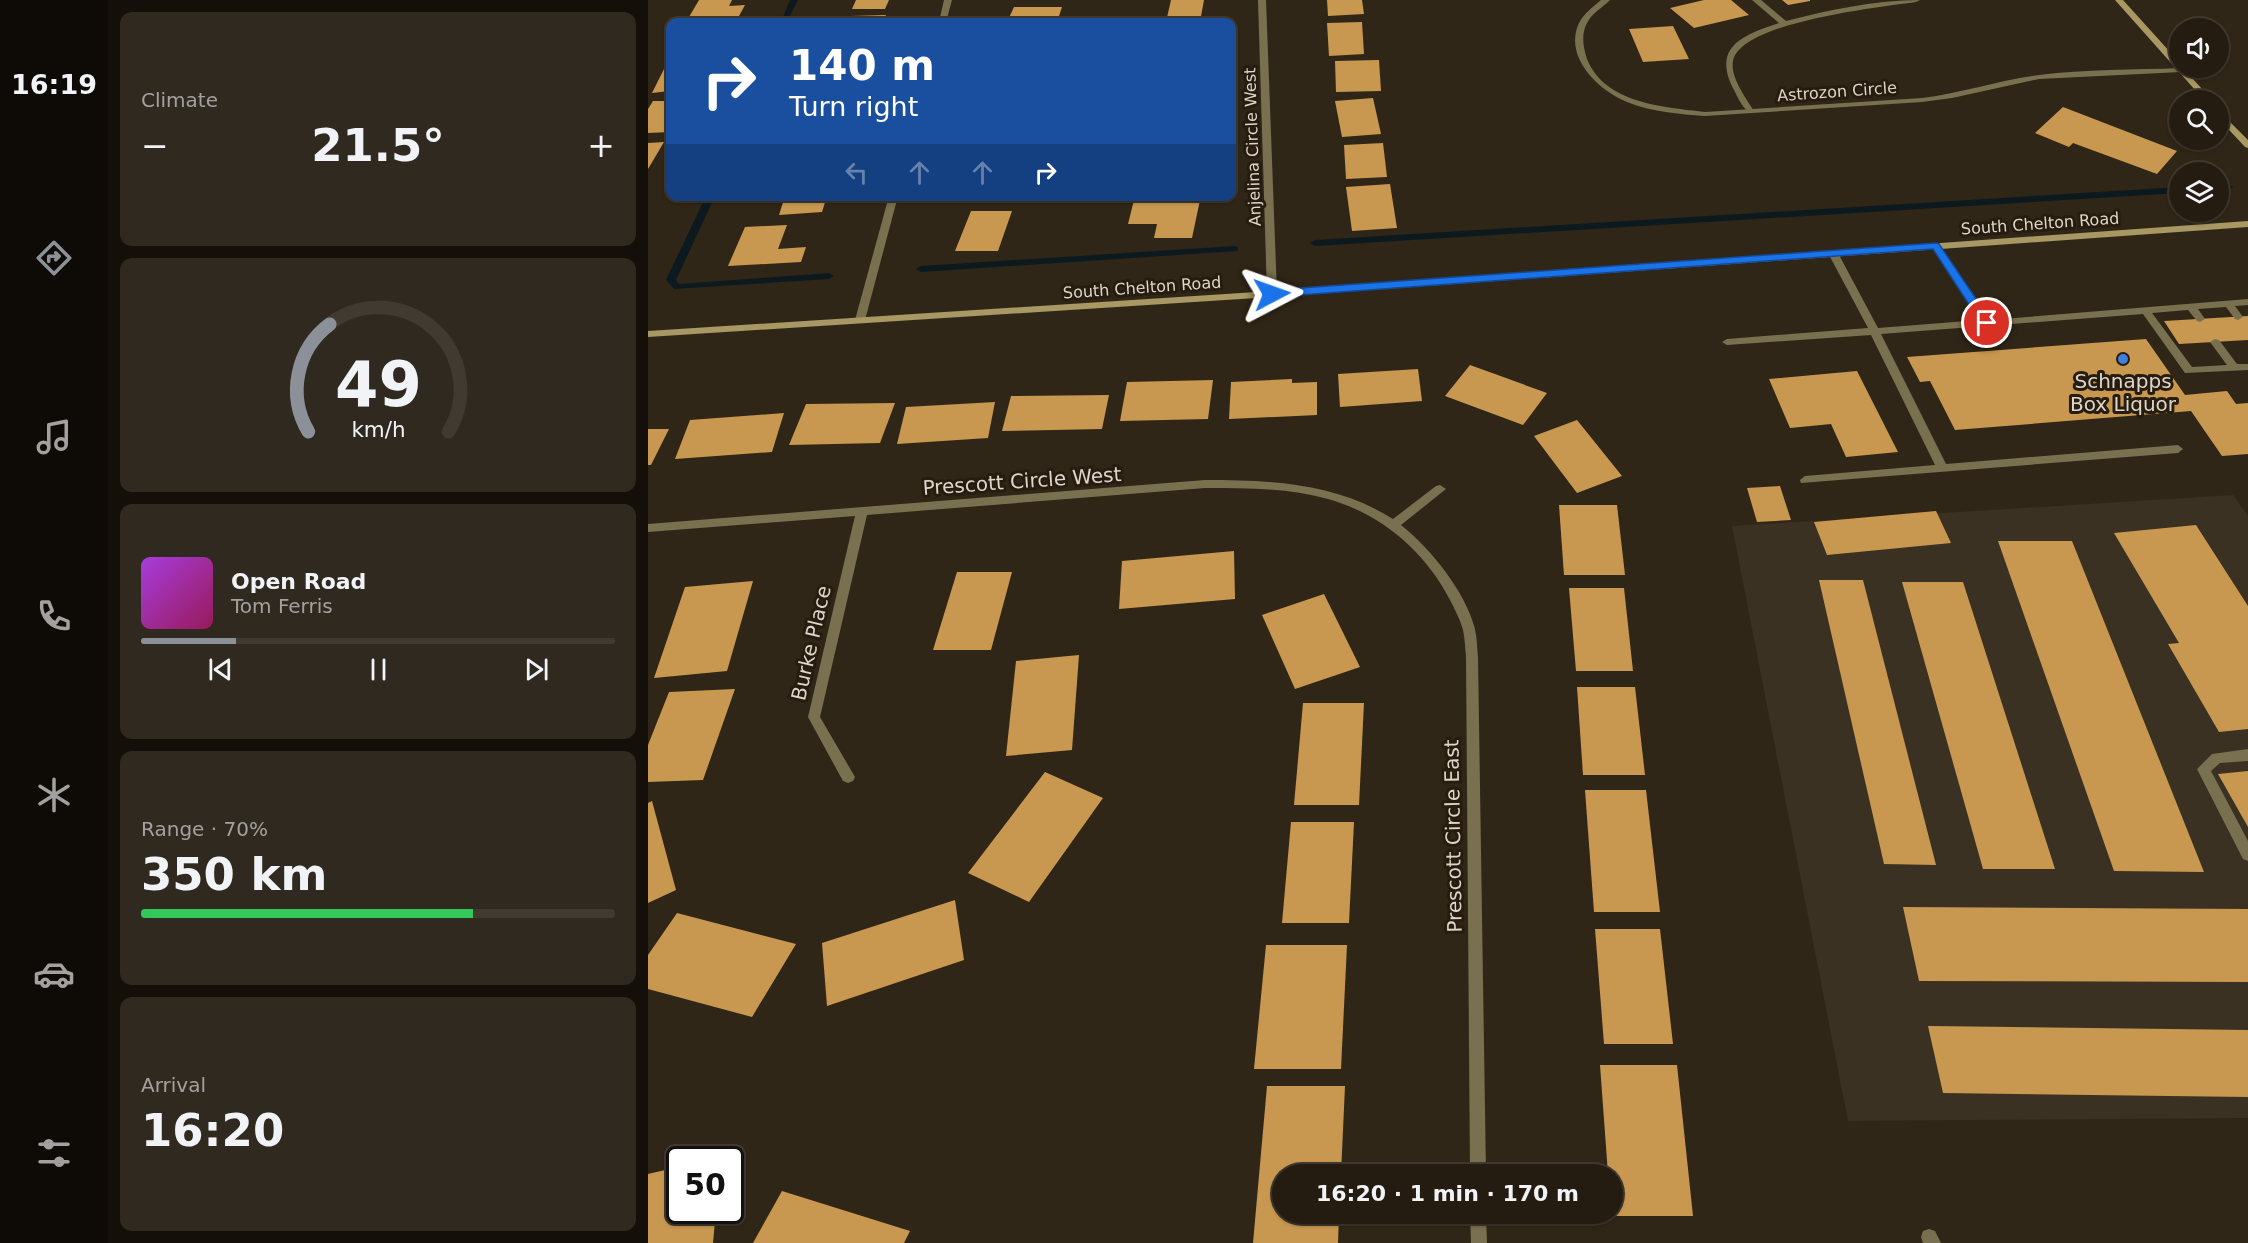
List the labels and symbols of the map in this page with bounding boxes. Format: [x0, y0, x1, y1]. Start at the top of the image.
street label: Anjelina Circle West [1240, 67, 1265, 227]
street label: Astrozon Circle [1777, 78, 1898, 105]
street label: South Chelton Road [1960, 208, 2120, 239]
position arrow [1240, 262, 1304, 326]
street label: South Chelton Road [1062, 272, 1222, 303]
pin [1961, 297, 2012, 348]
marker: Schnapps Box Liquor [2116, 352, 2130, 366]
place label: Schnapps Box Liquor [2070, 369, 2177, 416]
street label: Prescott Circle West [922, 462, 1122, 500]
street label: Burke Place [786, 583, 836, 703]
street label: Prescott Circle East [1439, 739, 1467, 933]
speed limit sign: 50 [666, 1146, 744, 1224]

